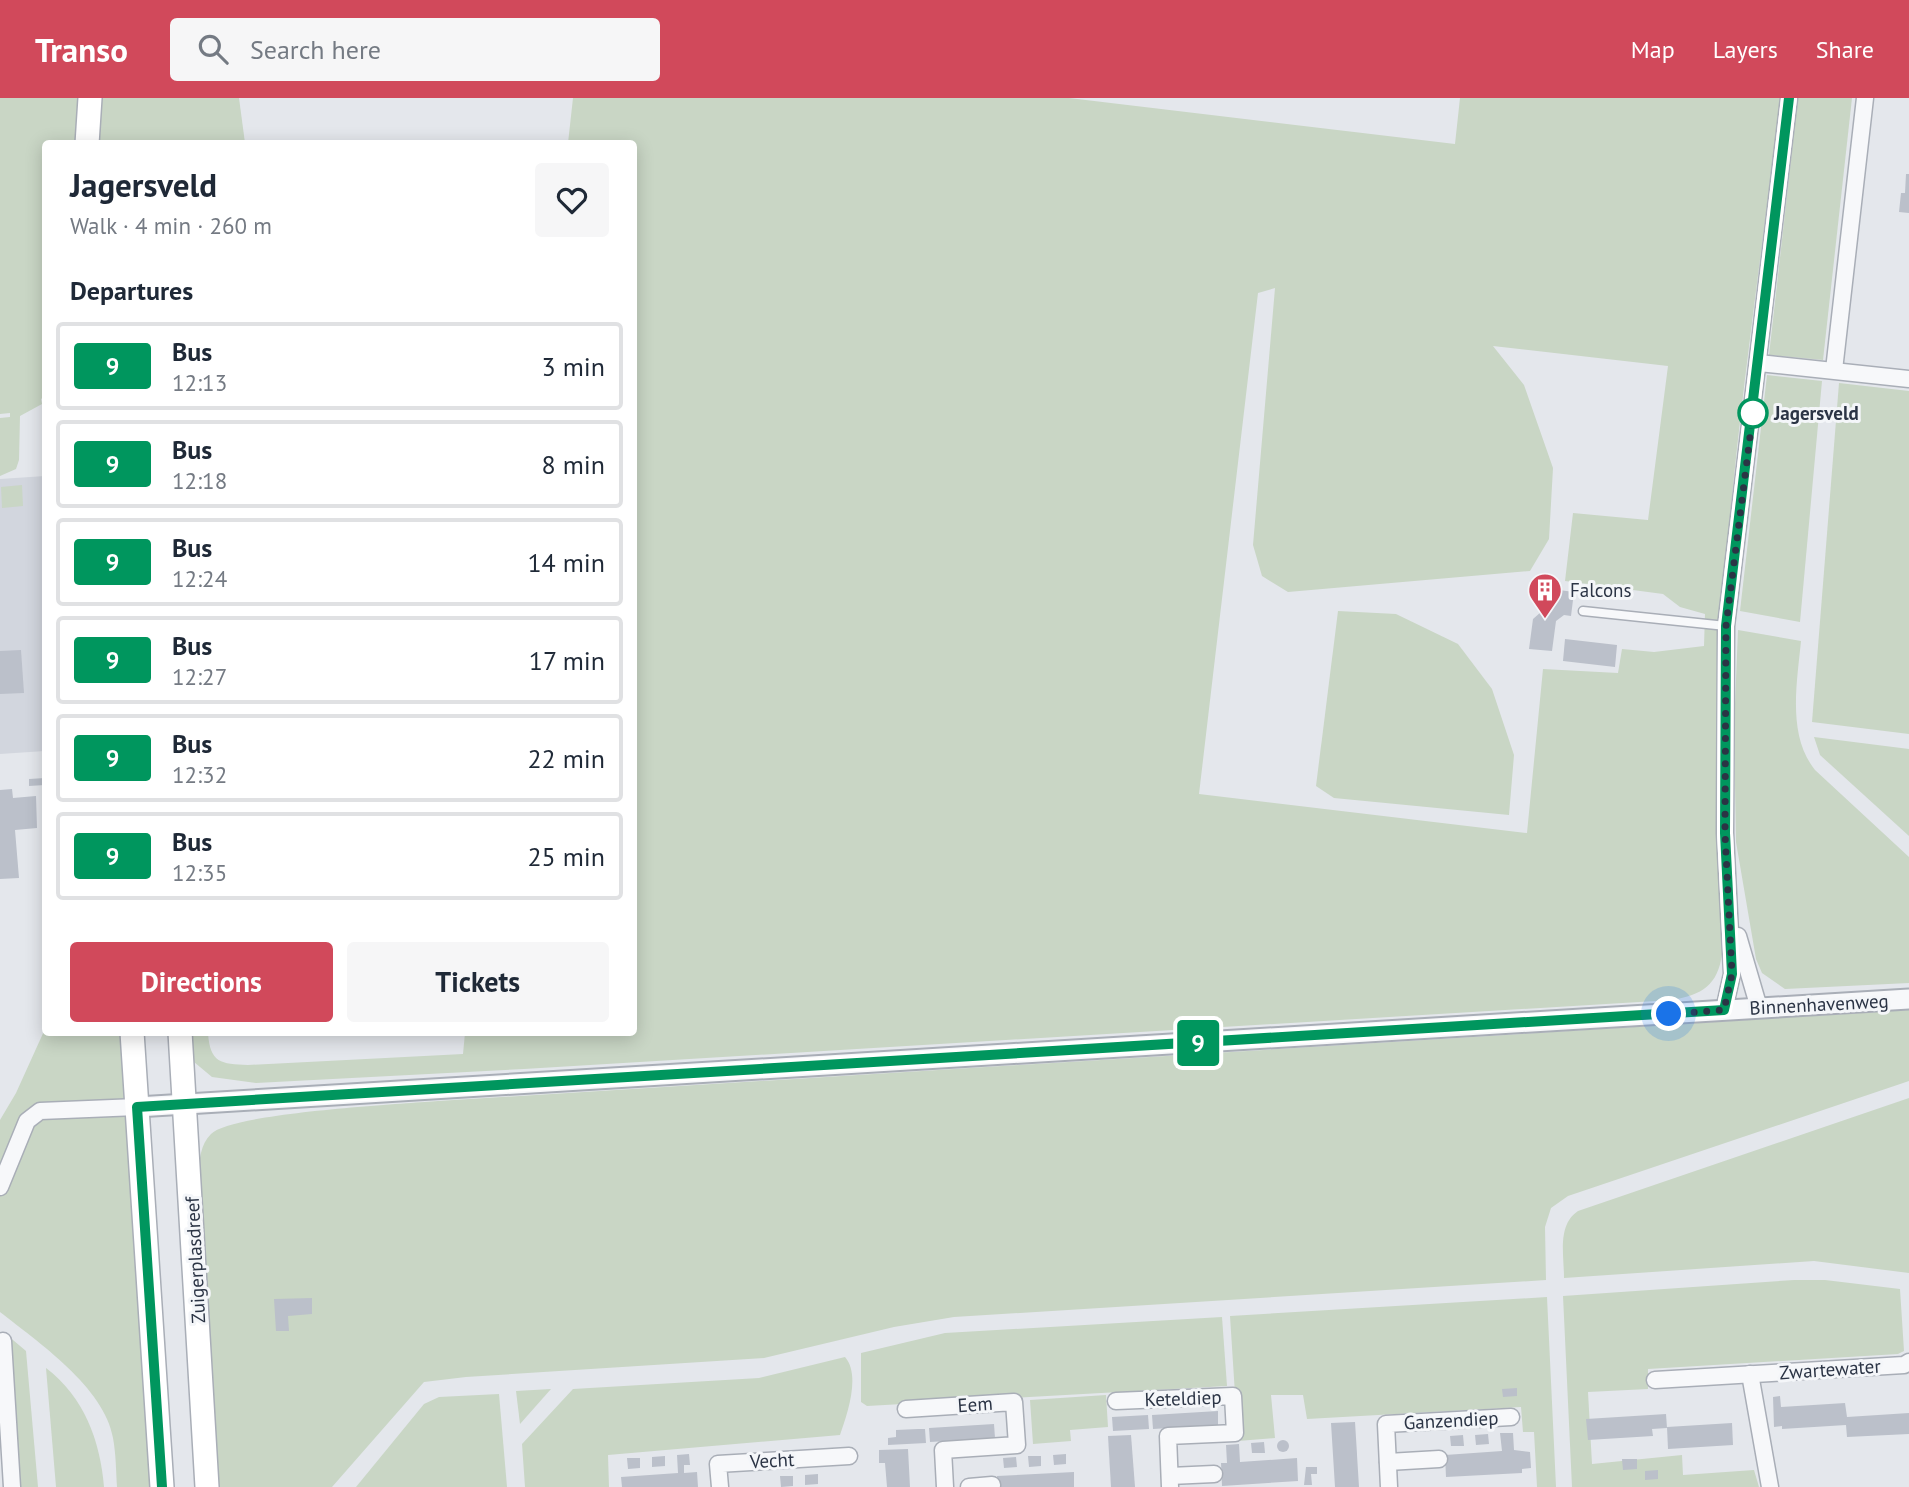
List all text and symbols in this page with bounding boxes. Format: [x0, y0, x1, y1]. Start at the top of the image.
search box [170, 18, 660, 81]
text: Transo [35, 28, 128, 71]
icon: search [194, 30, 232, 68]
text: Search here [250, 33, 381, 66]
text: Map [1631, 34, 1675, 65]
text: Layers [1713, 34, 1778, 65]
text: Share [1816, 34, 1874, 65]
text: Jagersveld [70, 163, 217, 206]
button: heart [535, 163, 609, 237]
text: Walk · 4 min · 260 m [70, 211, 272, 240]
text: Departures [70, 274, 193, 307]
text: Bus [172, 335, 212, 368]
text: 9 [106, 350, 119, 381]
text: 3 min [542, 350, 605, 383]
text: 12:13 [172, 368, 227, 397]
marker: Jagersveld [1738, 398, 1768, 428]
place label: Jagersveld [1773, 401, 1859, 425]
text: Bus [172, 433, 212, 466]
text: 9 [106, 448, 119, 479]
text: 8 min [542, 448, 605, 481]
text: 12:18 [172, 466, 227, 495]
text: Bus [172, 531, 212, 564]
text: 9 [106, 546, 119, 577]
text: 14 min [527, 546, 605, 579]
text: 12:24 [172, 564, 227, 593]
building icon: Falcons [1526, 571, 1564, 620]
place label: Falcons [1570, 578, 1632, 602]
text: Bus [172, 629, 212, 662]
text: 9 [106, 644, 119, 675]
text: 17 min [529, 644, 605, 677]
text: 12:27 [172, 662, 227, 691]
text: Bus [172, 727, 212, 760]
text: 9 [106, 742, 119, 773]
text: 22 min [527, 742, 605, 775]
text: 12:32 [172, 760, 227, 789]
text: Bus [172, 825, 212, 858]
text: 9 [106, 840, 119, 871]
text: 25 min [527, 840, 605, 873]
text: 12:35 [172, 858, 227, 887]
button: Directions [70, 942, 333, 1022]
button: Tickets [347, 942, 609, 1022]
street label: Binnenhavenweg [1749, 988, 1889, 1020]
your location [1651, 996, 1686, 1031]
line badge: 9 [1175, 1020, 1221, 1066]
text: 9 [1191, 1027, 1205, 1058]
street label: Zuigerplasdreef [180, 1195, 210, 1324]
street label: Zwartewater [1778, 1353, 1882, 1385]
street label: Keteldiep [1144, 1385, 1222, 1411]
street label: Eem [957, 1391, 993, 1417]
street label: Ganzendiep [1403, 1406, 1499, 1434]
street label: Vecht [748, 1447, 795, 1473]

